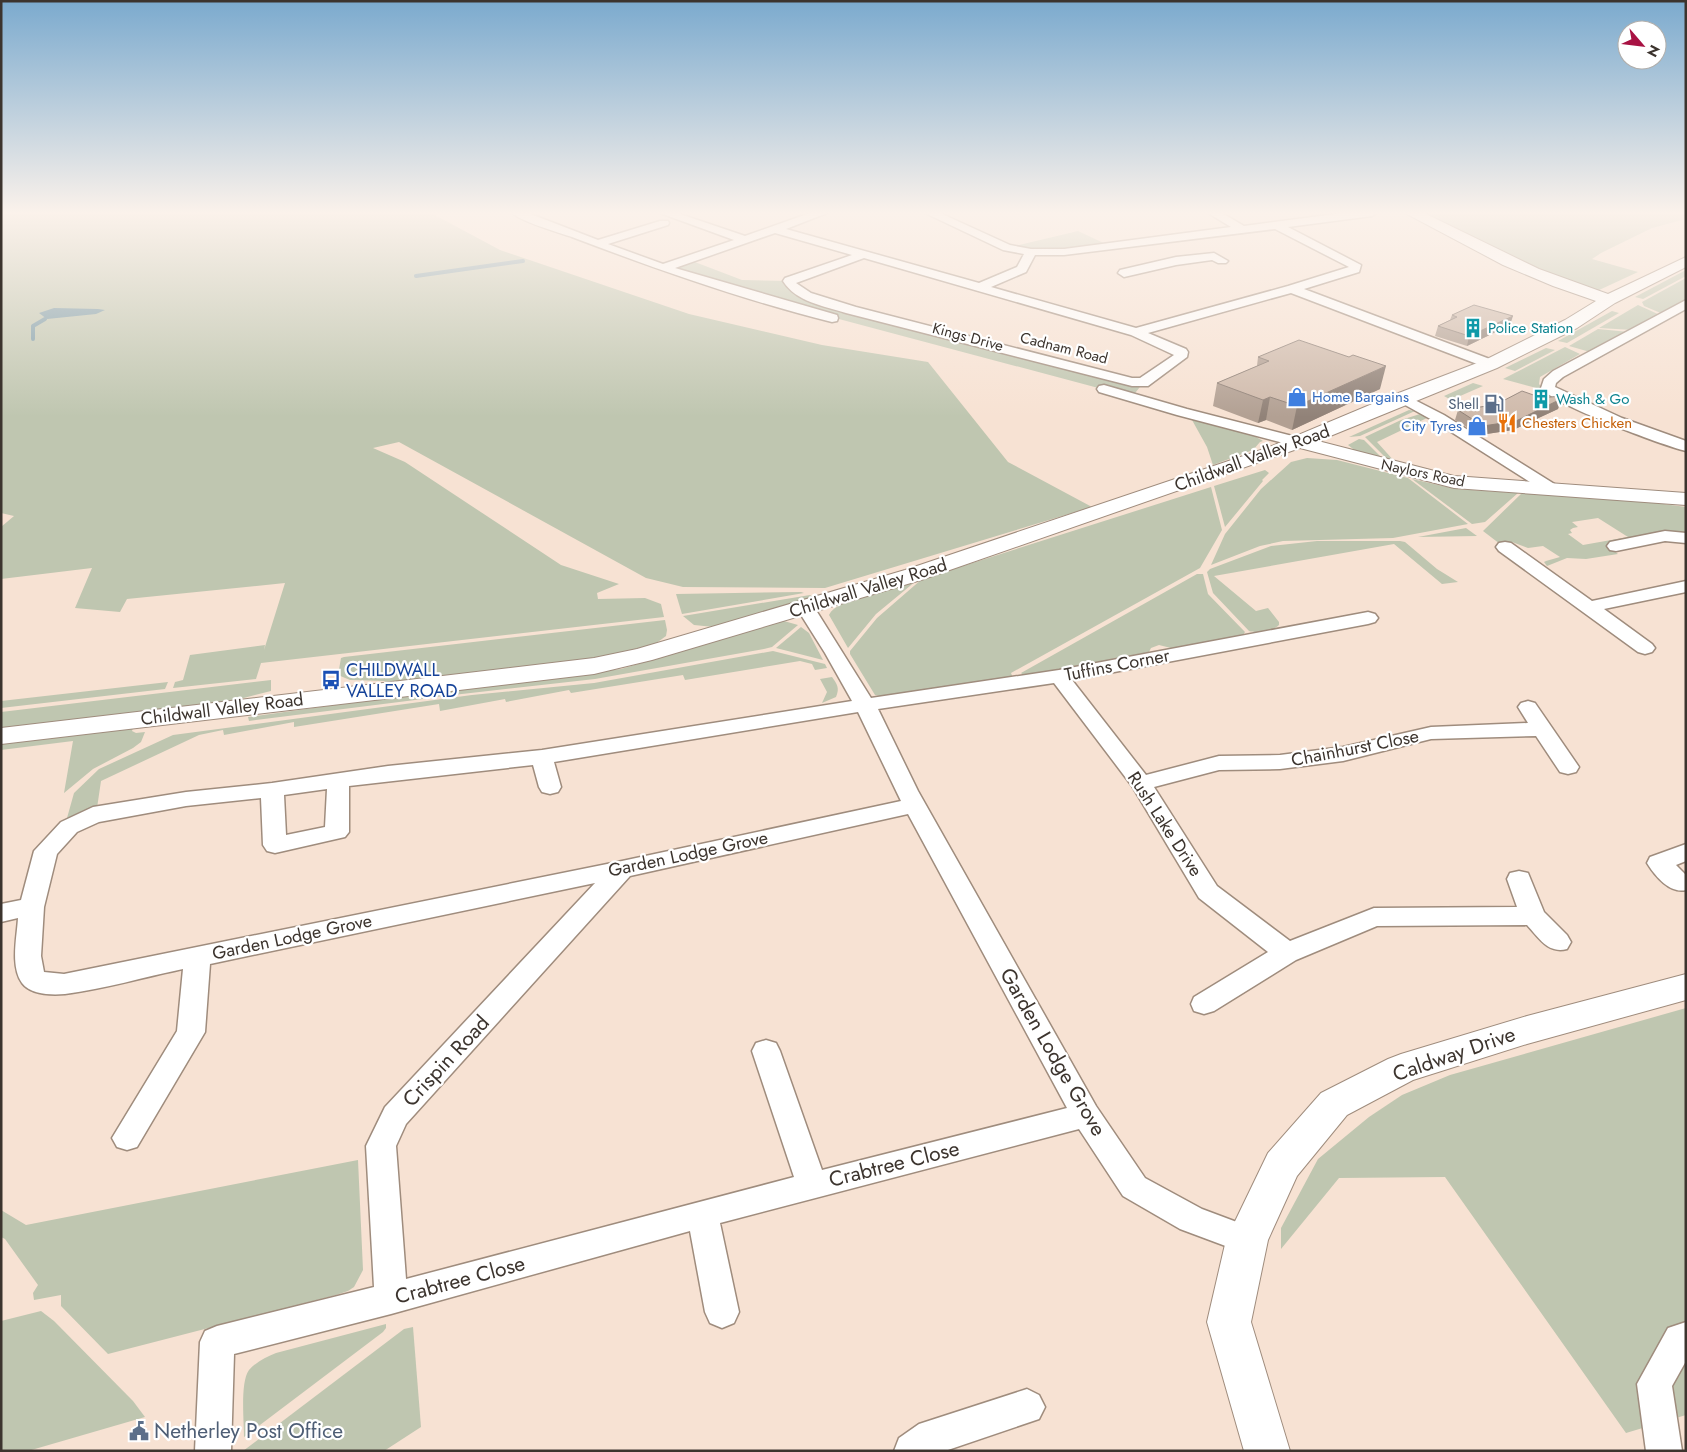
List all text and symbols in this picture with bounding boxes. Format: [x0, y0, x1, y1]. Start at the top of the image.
north arrow [1617, 20, 1667, 70]
text: N [1642, 41, 1665, 61]
street label: Kings Drive [930, 317, 1006, 357]
building icon: Police Station [1462, 317, 1484, 339]
place label: Police Station [1488, 317, 1573, 339]
street label: Cadnam Road [1018, 326, 1110, 370]
shop icon: Home Bargains [1286, 386, 1308, 408]
place label: Home Bargains [1312, 386, 1409, 408]
building icon: Wash & Go [1530, 388, 1552, 410]
place label: Wash & Go [1556, 388, 1629, 410]
place label: Shell [1448, 393, 1479, 415]
fuel station icon: Shell [1483, 393, 1505, 415]
restaurant icon: Chesters Chicken [1496, 412, 1518, 434]
place label: Chesters Chicken [1522, 412, 1632, 434]
place label: City Tyres [1401, 415, 1462, 437]
shop icon: City Tyres [1466, 415, 1488, 437]
street label: Childwall Valley Road [1171, 418, 1333, 498]
street label: Naylors Road [1379, 453, 1467, 493]
street label: Childwall Valley Road [786, 552, 950, 624]
street label: Tuffins Corner [1062, 642, 1173, 688]
place label: CHILDWALL VALLEY ROAD [346, 657, 457, 704]
bus stop icon: CHILDWALL VALLEY ROAD [320, 669, 342, 691]
street label: Childwall Valley Road [139, 686, 305, 732]
street label: Chainhurst Close [1289, 723, 1421, 773]
street label: Rush Lake Drive [1121, 766, 1209, 882]
street label: Garden Lodge Grove [606, 824, 770, 884]
street label: Garden Lodge Grove [210, 907, 374, 967]
street label: Garden Lodge Grove [993, 962, 1114, 1142]
street label: Crispin Road [396, 1009, 496, 1113]
street label: Caldway Drive [1389, 1019, 1519, 1089]
street label: Crabtree Close [826, 1133, 963, 1195]
street label: Crabtree Close [392, 1248, 529, 1312]
place label: Netherley Post Office [154, 1416, 343, 1446]
public building icon: Netherley Post Office [128, 1420, 150, 1442]

